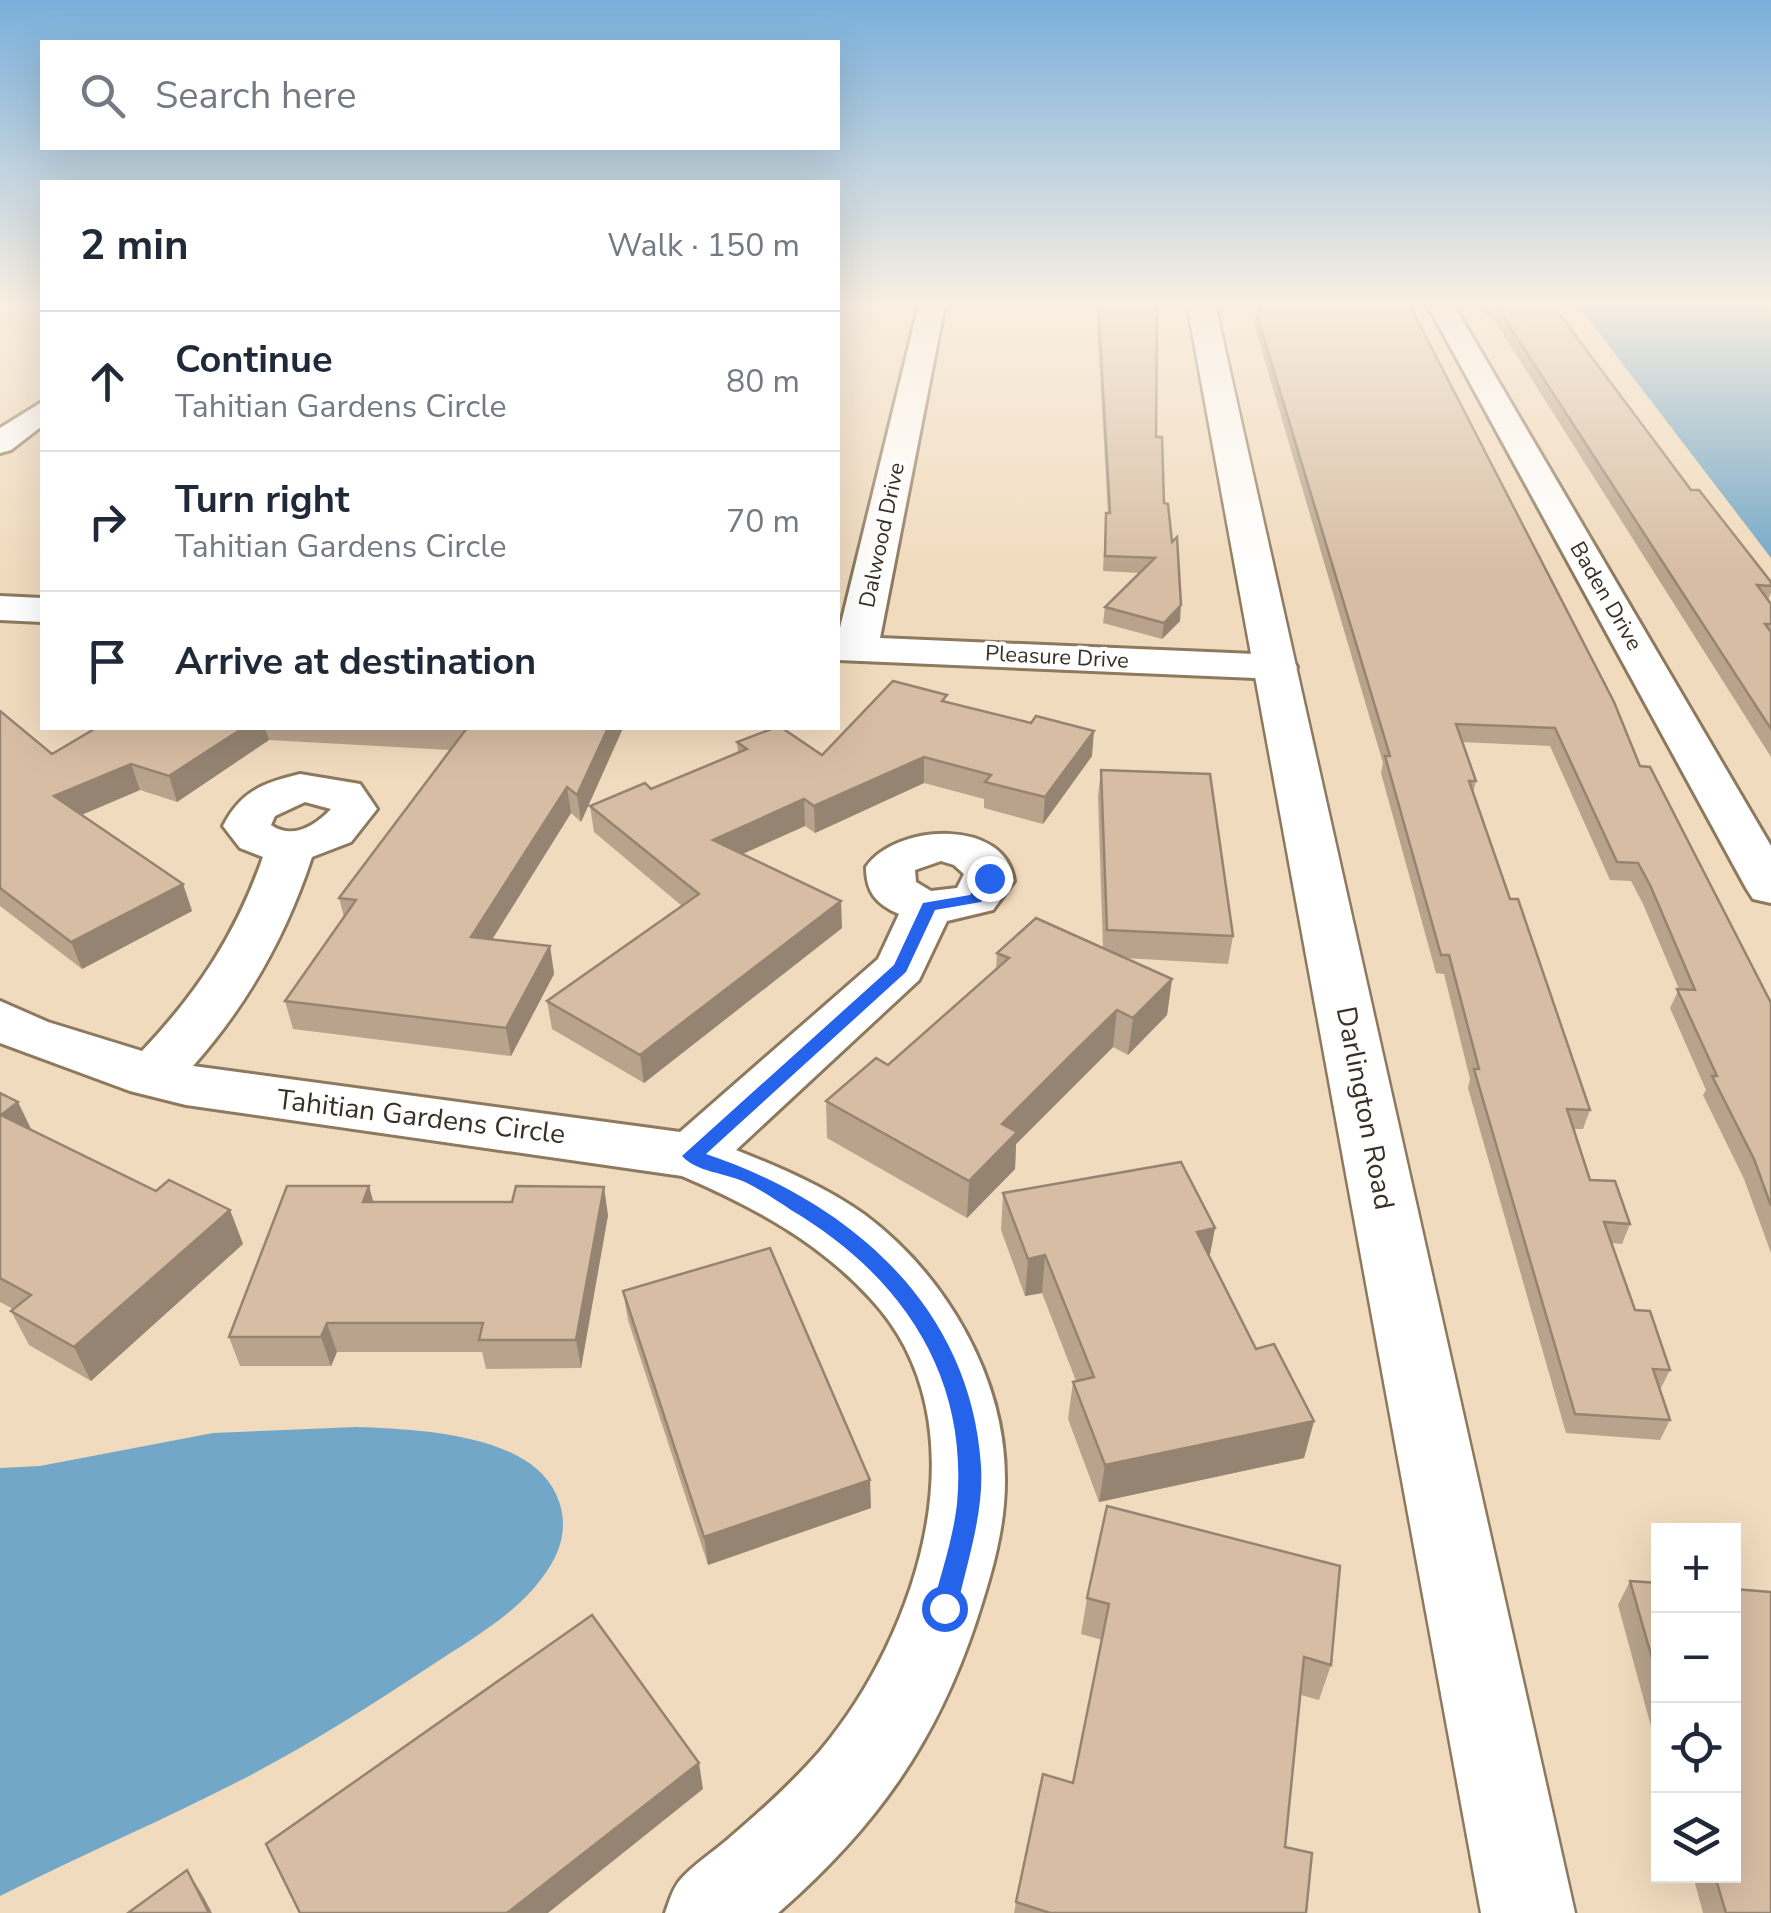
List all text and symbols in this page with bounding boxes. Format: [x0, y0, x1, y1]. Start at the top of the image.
search box [40, 40, 840, 150]
icon: search [75, 68, 130, 123]
text: Search here [155, 70, 356, 121]
text: 2 min [80, 217, 189, 274]
text: Walk · 150 m [607, 224, 800, 267]
text: Continue [175, 334, 333, 385]
icon: ahead [80, 354, 135, 409]
text: 80 m [726, 360, 800, 403]
text: Tahitian Gardens Circle [175, 385, 507, 428]
street label: Dalwood Drive [852, 460, 912, 610]
text: Turn right [175, 474, 350, 525]
icon: right [80, 494, 135, 549]
text: 70 m [726, 500, 800, 543]
text: Tahitian Gardens Circle [175, 525, 507, 568]
street label: Baden Drive [1563, 536, 1649, 656]
icon: arrive [80, 634, 135, 689]
text: Arrive at destination [175, 636, 536, 687]
street label: Pleasure Drive [984, 638, 1130, 676]
route end [967, 856, 1013, 902]
street label: Darlington Road [1327, 1003, 1403, 1213]
street label: Tahitian Gardens Circle [275, 1080, 567, 1154]
map controls [1651, 1523, 1741, 1883]
button: + [1651, 1523, 1741, 1613]
route start [922, 1586, 968, 1632]
button: − [1651, 1613, 1741, 1703]
button: locate [1651, 1703, 1741, 1793]
button: layers [1651, 1793, 1741, 1883]

